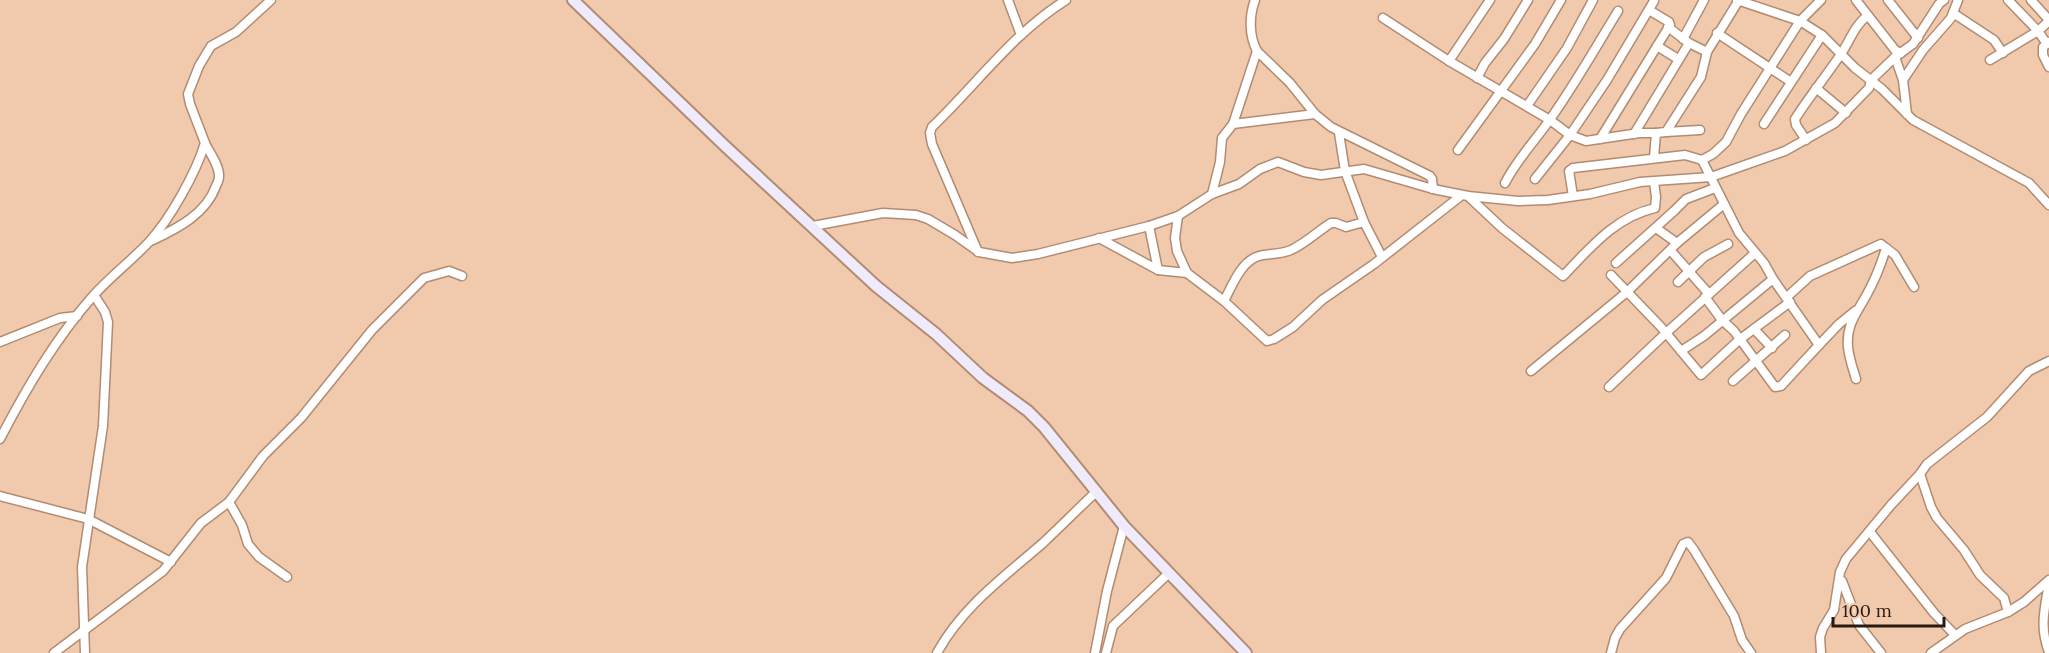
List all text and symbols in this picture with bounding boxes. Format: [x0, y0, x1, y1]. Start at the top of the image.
scale bar [1833, 590, 1944, 628]
text: 100 m [1842, 599, 1892, 622]

